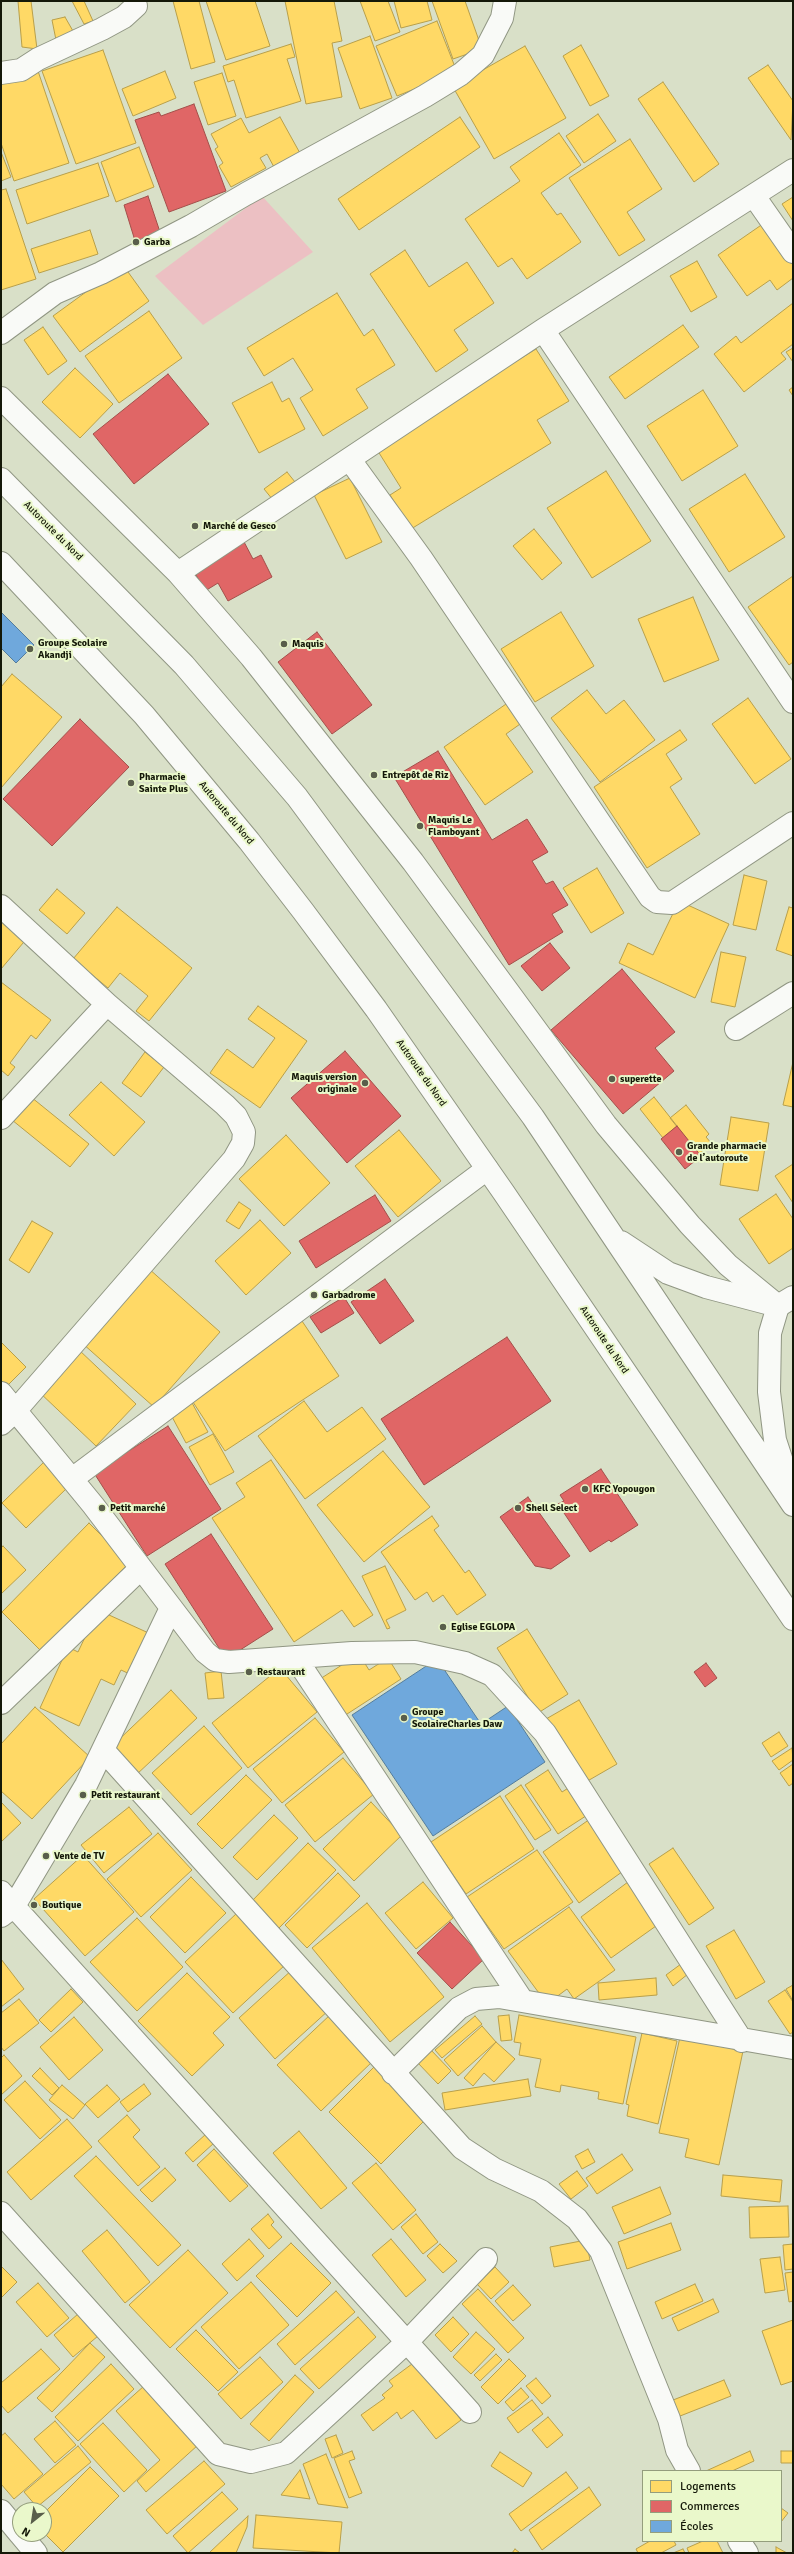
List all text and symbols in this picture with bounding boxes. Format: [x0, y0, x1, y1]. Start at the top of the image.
place label: Garba [144, 236, 170, 248]
marker: Garba [131, 237, 141, 247]
street label: Autoroute du Nord [21, 499, 85, 563]
place label: Marché de Gesco [203, 520, 276, 532]
marker: Marché de Gesco [190, 521, 200, 531]
place label: Groupe Scolaire Akandji [38, 637, 107, 660]
place label: Maquis [292, 638, 324, 650]
marker: Maquis [279, 639, 289, 649]
marker: Groupe Scolaire Akandji [25, 644, 35, 654]
place label: Entrepôt de Riz [382, 769, 448, 781]
marker: Entrepôt de Riz [369, 770, 379, 780]
place label: Pharmacie Sainte Plus [139, 771, 188, 794]
marker: Pharmacie Sainte Plus [126, 778, 136, 788]
street label: Autoroute du Nord [196, 779, 256, 847]
place label: Maquis Le Flamboyant [428, 814, 479, 838]
marker: Maquis Le Flamboyant [415, 821, 425, 831]
street label: Autoroute du Nord [394, 1037, 448, 1109]
place label: Maquis version originale [291, 1071, 357, 1094]
place label: superette [620, 1073, 661, 1085]
marker: superette [607, 1074, 617, 1084]
marker: Maquis version originale [360, 1078, 370, 1088]
place label: Grande pharmacie de l’autoroute [687, 1140, 766, 1164]
marker: Grande pharmacie de l’autoroute [674, 1147, 684, 1157]
place label: Garbadrome [322, 1289, 376, 1301]
marker: Garbadrome [309, 1290, 319, 1300]
street label: Autoroute du Nord [577, 1304, 631, 1376]
place label: KFC Yopougon [593, 1483, 655, 1495]
marker: KFC Yopougon [580, 1484, 590, 1494]
place label: Petit marché [110, 1502, 165, 1514]
place label: Shell Select [526, 1502, 577, 1514]
marker: Petit marché [97, 1503, 107, 1513]
marker: Shell Select [513, 1503, 523, 1513]
place label: Eglise EGLOPA [451, 1621, 515, 1633]
marker: Eglise EGLOPA [438, 1622, 448, 1632]
place label: Restaurant [257, 1666, 305, 1678]
marker: Restaurant [244, 1667, 254, 1677]
place label: Groupe ScolaireCharles Daw [412, 1706, 502, 1730]
marker: Groupe ScolaireCharles Daw [399, 1713, 409, 1723]
place label: Petit restaurant [91, 1789, 160, 1801]
marker: Petit restaurant [78, 1790, 88, 1800]
place label: Vente de TV [54, 1850, 105, 1862]
marker: Vente de TV [41, 1851, 51, 1861]
place label: Boutique [42, 1899, 81, 1911]
marker: Boutique [29, 1900, 39, 1910]
legend [642, 2470, 782, 2542]
text: Logements [680, 2479, 736, 2494]
text: Commerces [680, 2499, 740, 2514]
north arrow [12, 2502, 52, 2542]
text: Écoles [680, 2519, 713, 2534]
text: N [20, 2524, 33, 2540]

